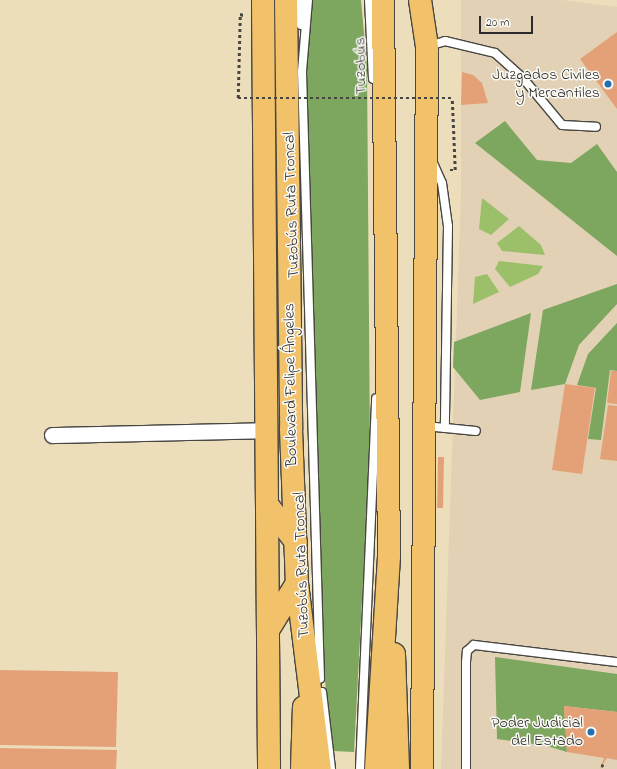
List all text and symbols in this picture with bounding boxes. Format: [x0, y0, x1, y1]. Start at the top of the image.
scale bar [481, 8, 535, 34]
text: 20 m [486, 14, 509, 32]
street label: Tuzobús [351, 37, 371, 95]
place label: Juzgados Civiles y Mercantiles [492, 65, 600, 103]
marker: Juzgados Civiles y Mercantiles [603, 79, 613, 89]
street label: Tuzobús Ruta Troncal [280, 132, 304, 278]
street label: Boulevard Felipe Ángeles [280, 303, 302, 467]
street label: Tuzobús Ruta Troncal [290, 492, 314, 638]
place label: Poder Judicial del Estado [491, 713, 583, 751]
marker: Poder Judicial del Estado [586, 727, 596, 737]

